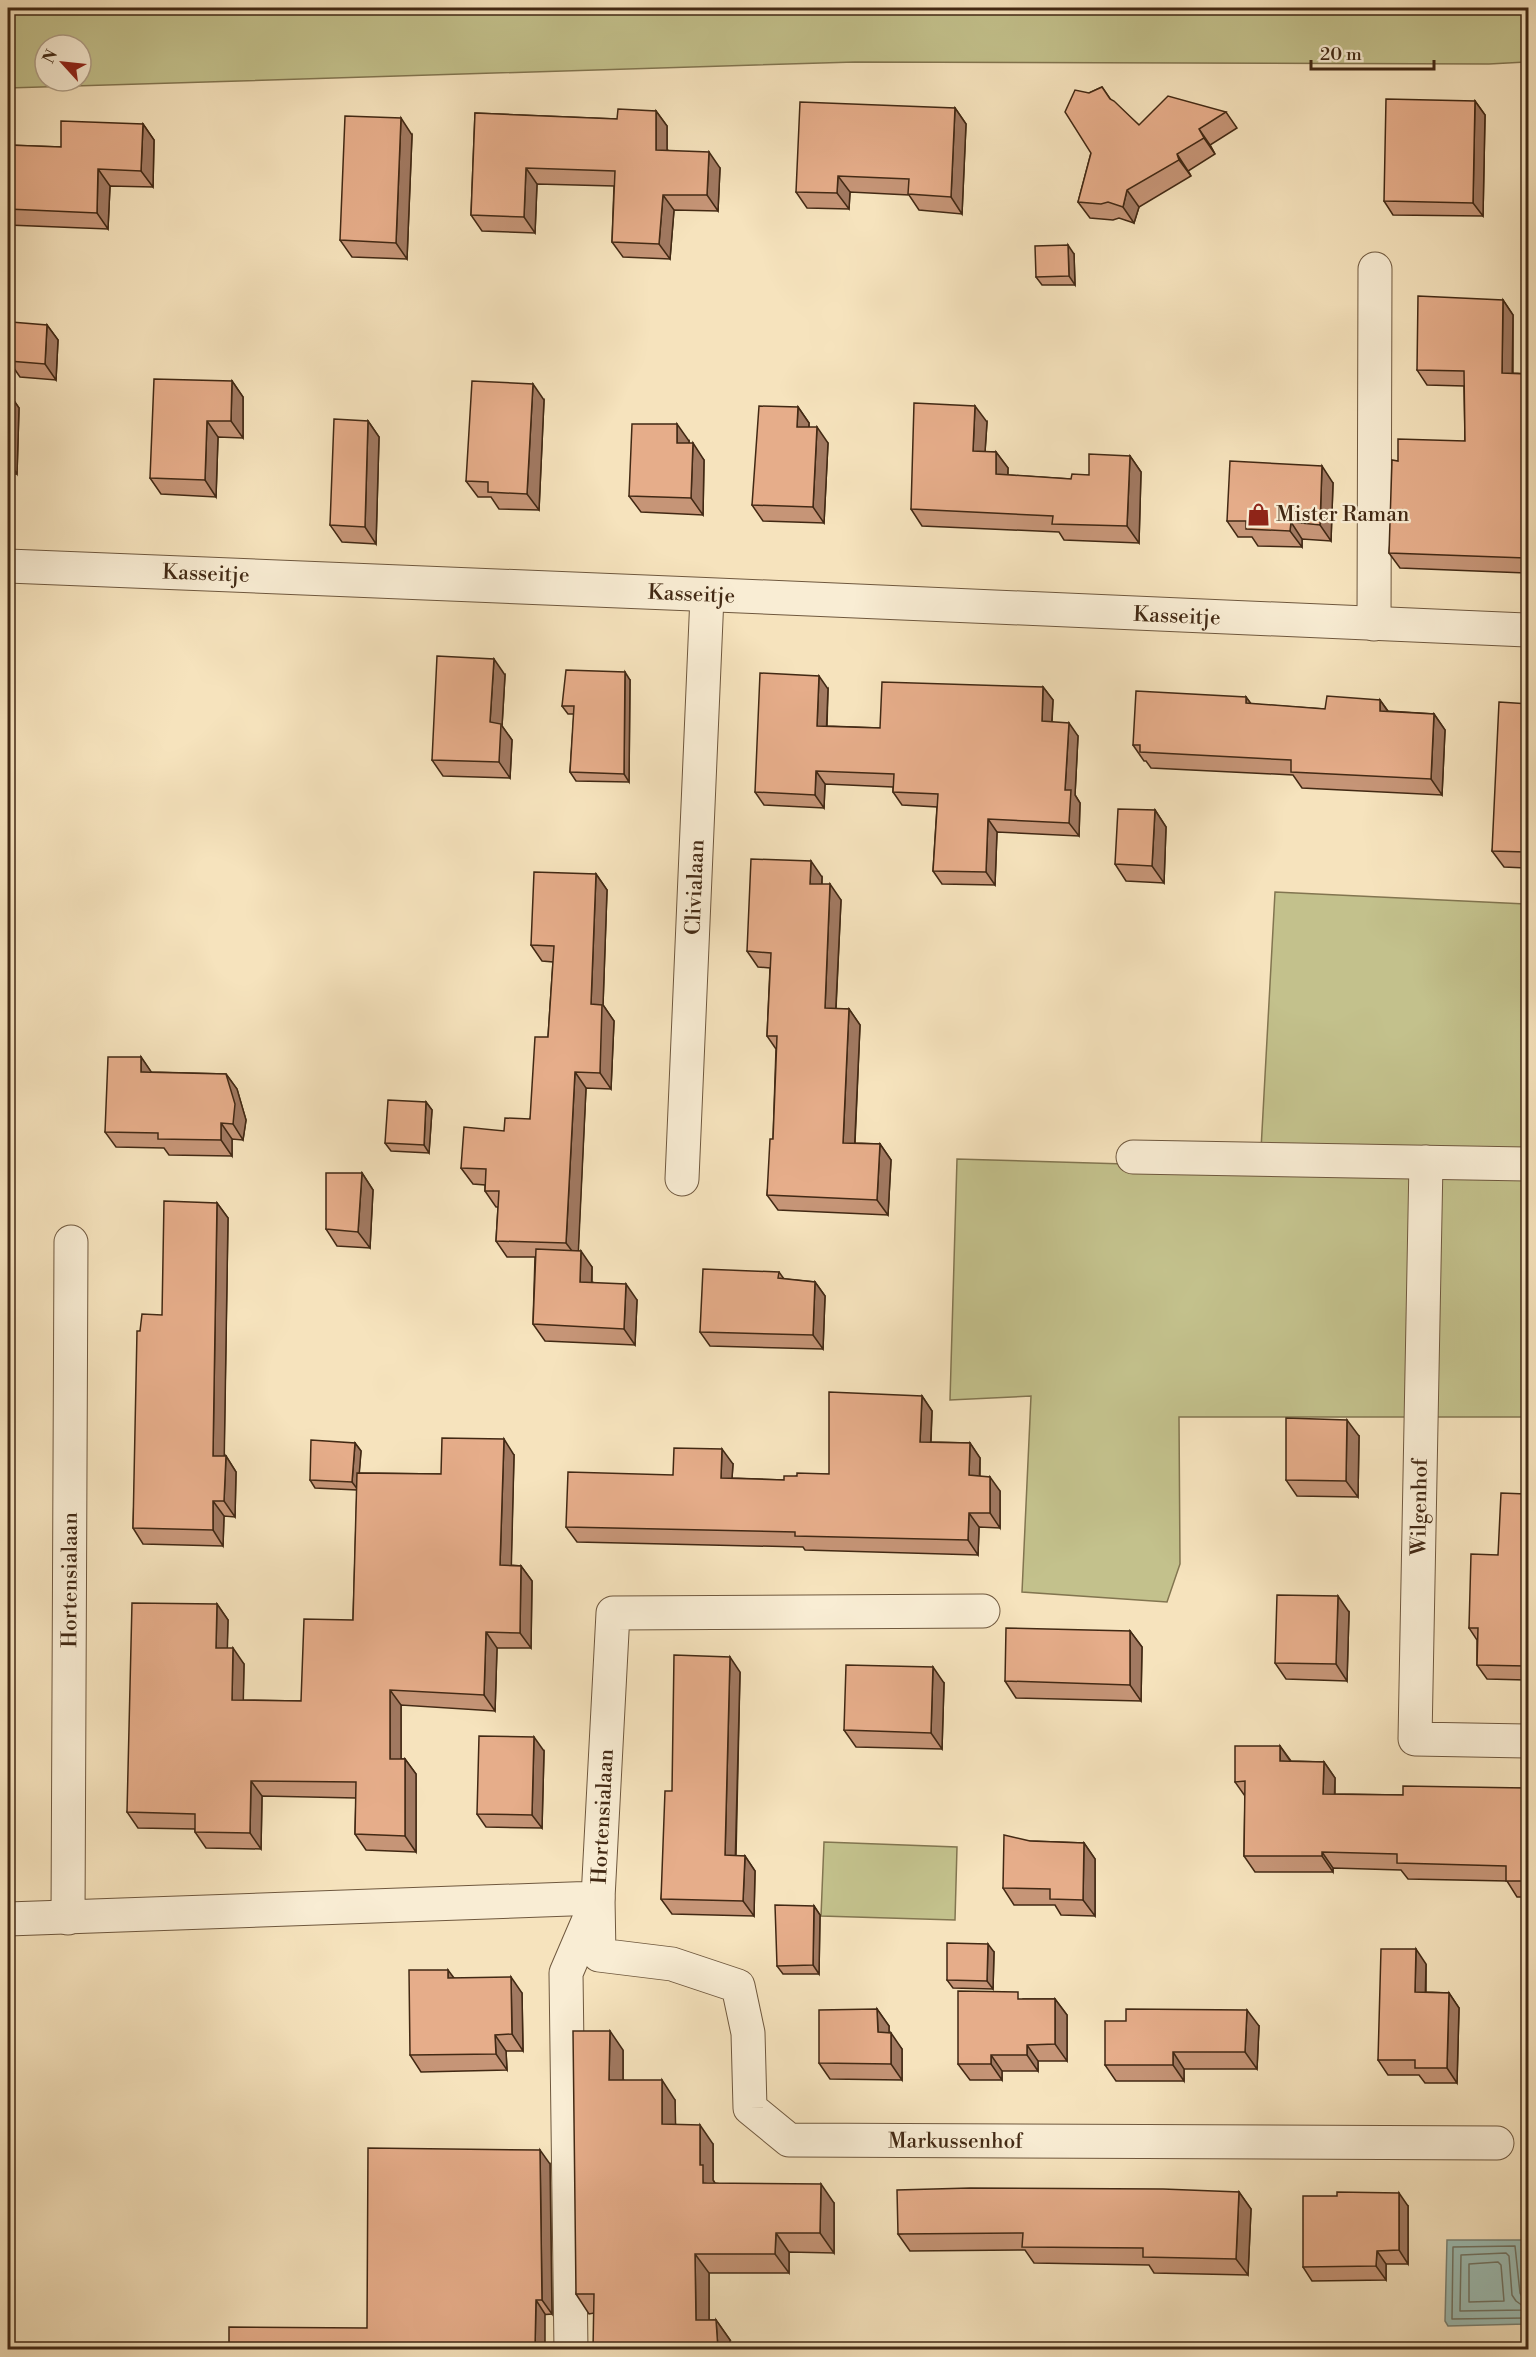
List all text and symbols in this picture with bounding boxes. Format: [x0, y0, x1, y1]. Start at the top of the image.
north arrow [33, 33, 93, 93]
scale bar [1311, 33, 1434, 71]
text: 20 m [1320, 43, 1362, 66]
text: N [39, 46, 62, 67]
shop icon: Mister Raman [1245, 501, 1271, 527]
place label: Mister Raman [1276, 502, 1410, 528]
street label: Kasseitje [162, 559, 250, 589]
street label: Kasseitje [647, 580, 736, 610]
street label: Kasseitje [1133, 602, 1221, 632]
street label: Clivialaan [680, 838, 711, 936]
street label: Wilgenhof [1406, 1457, 1434, 1557]
street label: Hortensialaan [57, 1512, 84, 1648]
street label: Hortensialaan [587, 1748, 620, 1885]
street label: Markussenhof [888, 2128, 1024, 2155]

